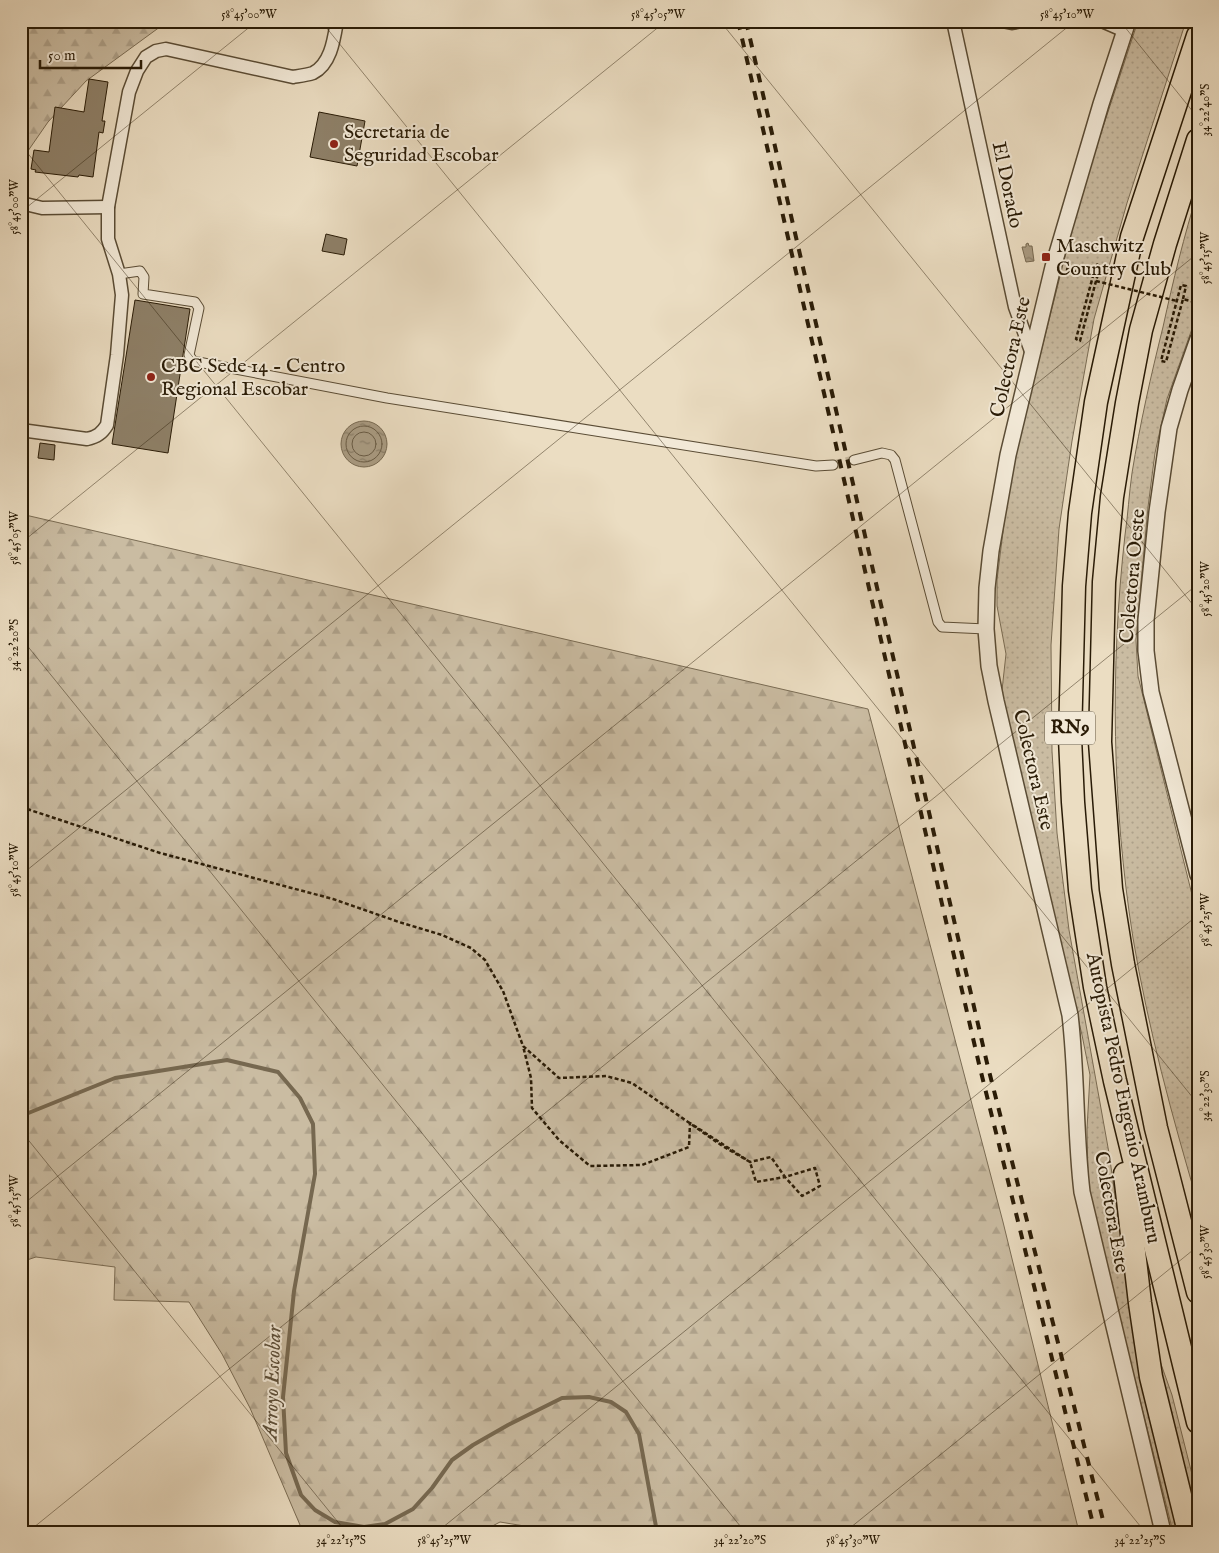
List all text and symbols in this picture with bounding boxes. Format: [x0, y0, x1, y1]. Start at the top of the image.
text: 58°45'00"W [221, 7, 277, 22]
text: 58°45'05"W [631, 7, 686, 22]
text: 58°45'10"W [1040, 7, 1095, 22]
scale bar [40, 38, 141, 70]
text: 50 m [48, 46, 76, 65]
text: 34°22'40"S [1198, 84, 1213, 136]
place label: Secretaria de Seguridad Escobar [344, 120, 499, 168]
marker: Secretaria de Seguridad Escobar [328, 138, 340, 150]
street label: El Dorado [986, 139, 1028, 231]
text: 58°45'00"W [7, 179, 22, 235]
text: 58°45'15"W [1198, 231, 1213, 284]
place label: Maschwitz Country Club [1056, 234, 1171, 282]
marker: Maschwitz Country Club [1040, 251, 1052, 263]
street label: Colectora Este [985, 294, 1037, 420]
place label: CBC Sede 14 - Centro Regional Escobar [161, 354, 345, 402]
marker: CBC Sede 14 - Centro Regional Escobar [145, 371, 157, 383]
street label: Colectora Oeste [1115, 508, 1151, 644]
text: 58°45'05"W [7, 510, 22, 565]
text: 58°45'20"W [1198, 561, 1213, 617]
text: 34°22'20"S [7, 619, 22, 671]
street label: Colectora Este [1007, 707, 1059, 833]
road number: RN9 [1045, 711, 1095, 744]
text: 58°45'10"W [7, 842, 22, 897]
text: 58°45'25"W [1198, 893, 1213, 947]
street label: Autopista Pedro Eugenio Aramburu [1080, 949, 1166, 1246]
text: 34°22'30"S [1198, 1070, 1213, 1122]
street label: Colectora Este [1088, 1149, 1134, 1275]
text: 58°45'15"W [7, 1174, 22, 1227]
text: 58°45'30"W [1198, 1224, 1213, 1279]
water label: Arroyo Escobar [257, 1324, 289, 1443]
text: 34°22'15"S [316, 1533, 366, 1548]
text: 58°45'25"W [417, 1533, 471, 1548]
text: 34°22'20"S [714, 1533, 766, 1548]
text: 58°45'30"W [826, 1533, 881, 1548]
text: 34°22'25"S [1115, 1533, 1165, 1548]

